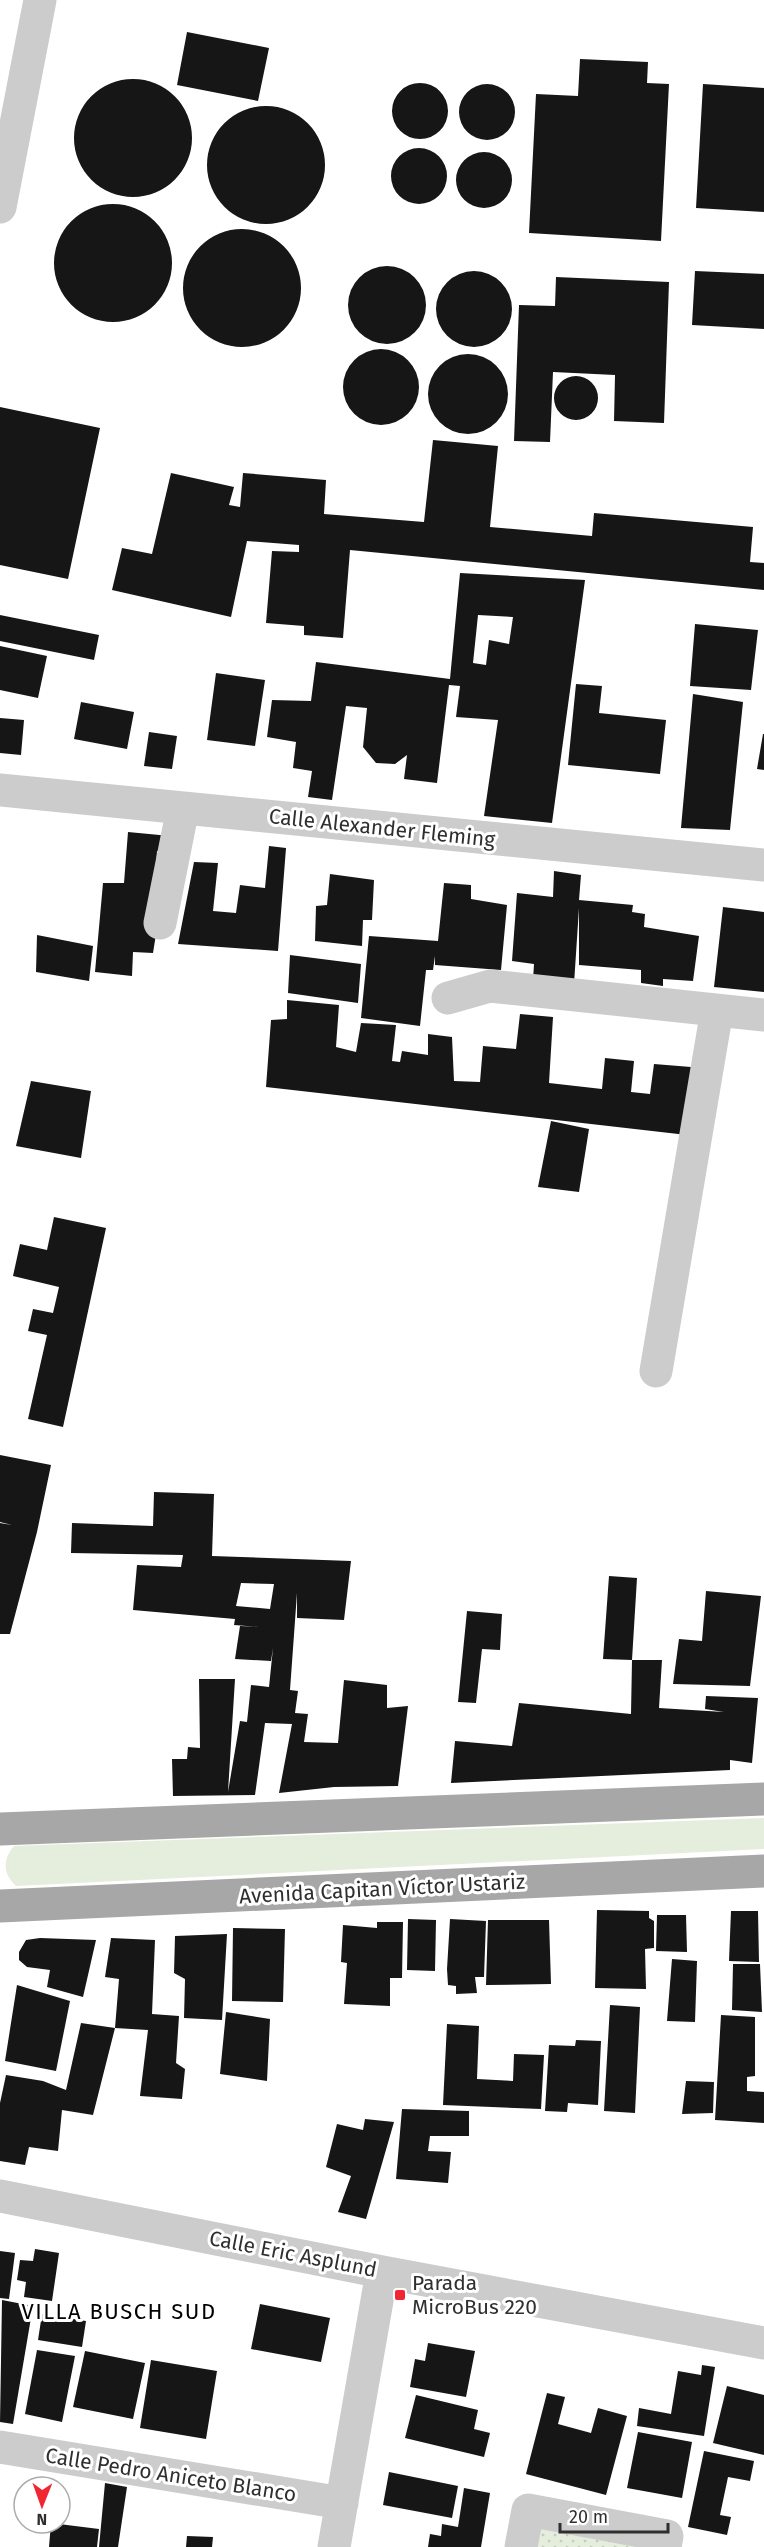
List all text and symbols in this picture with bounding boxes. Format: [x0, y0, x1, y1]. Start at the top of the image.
street label: Calle Alexander Fleming [268, 803, 496, 853]
street label: Avenida Capitan Víctor Ustariz [238, 1869, 526, 1909]
street label: Calle Eric Asplund [207, 2225, 379, 2283]
place label: Parada MicroBus 220 [412, 2270, 537, 2320]
marker: Parada MicroBus 220 [393, 2288, 407, 2302]
district label: VILLA BUSCH SUD [21, 2298, 217, 2325]
street label: Calle Pedro Aniceto Blanco [44, 2442, 298, 2508]
north arrow [12, 2475, 72, 2535]
scale bar [560, 2496, 668, 2534]
text: 20 m [569, 2506, 608, 2528]
text: N [36, 2510, 47, 2529]

